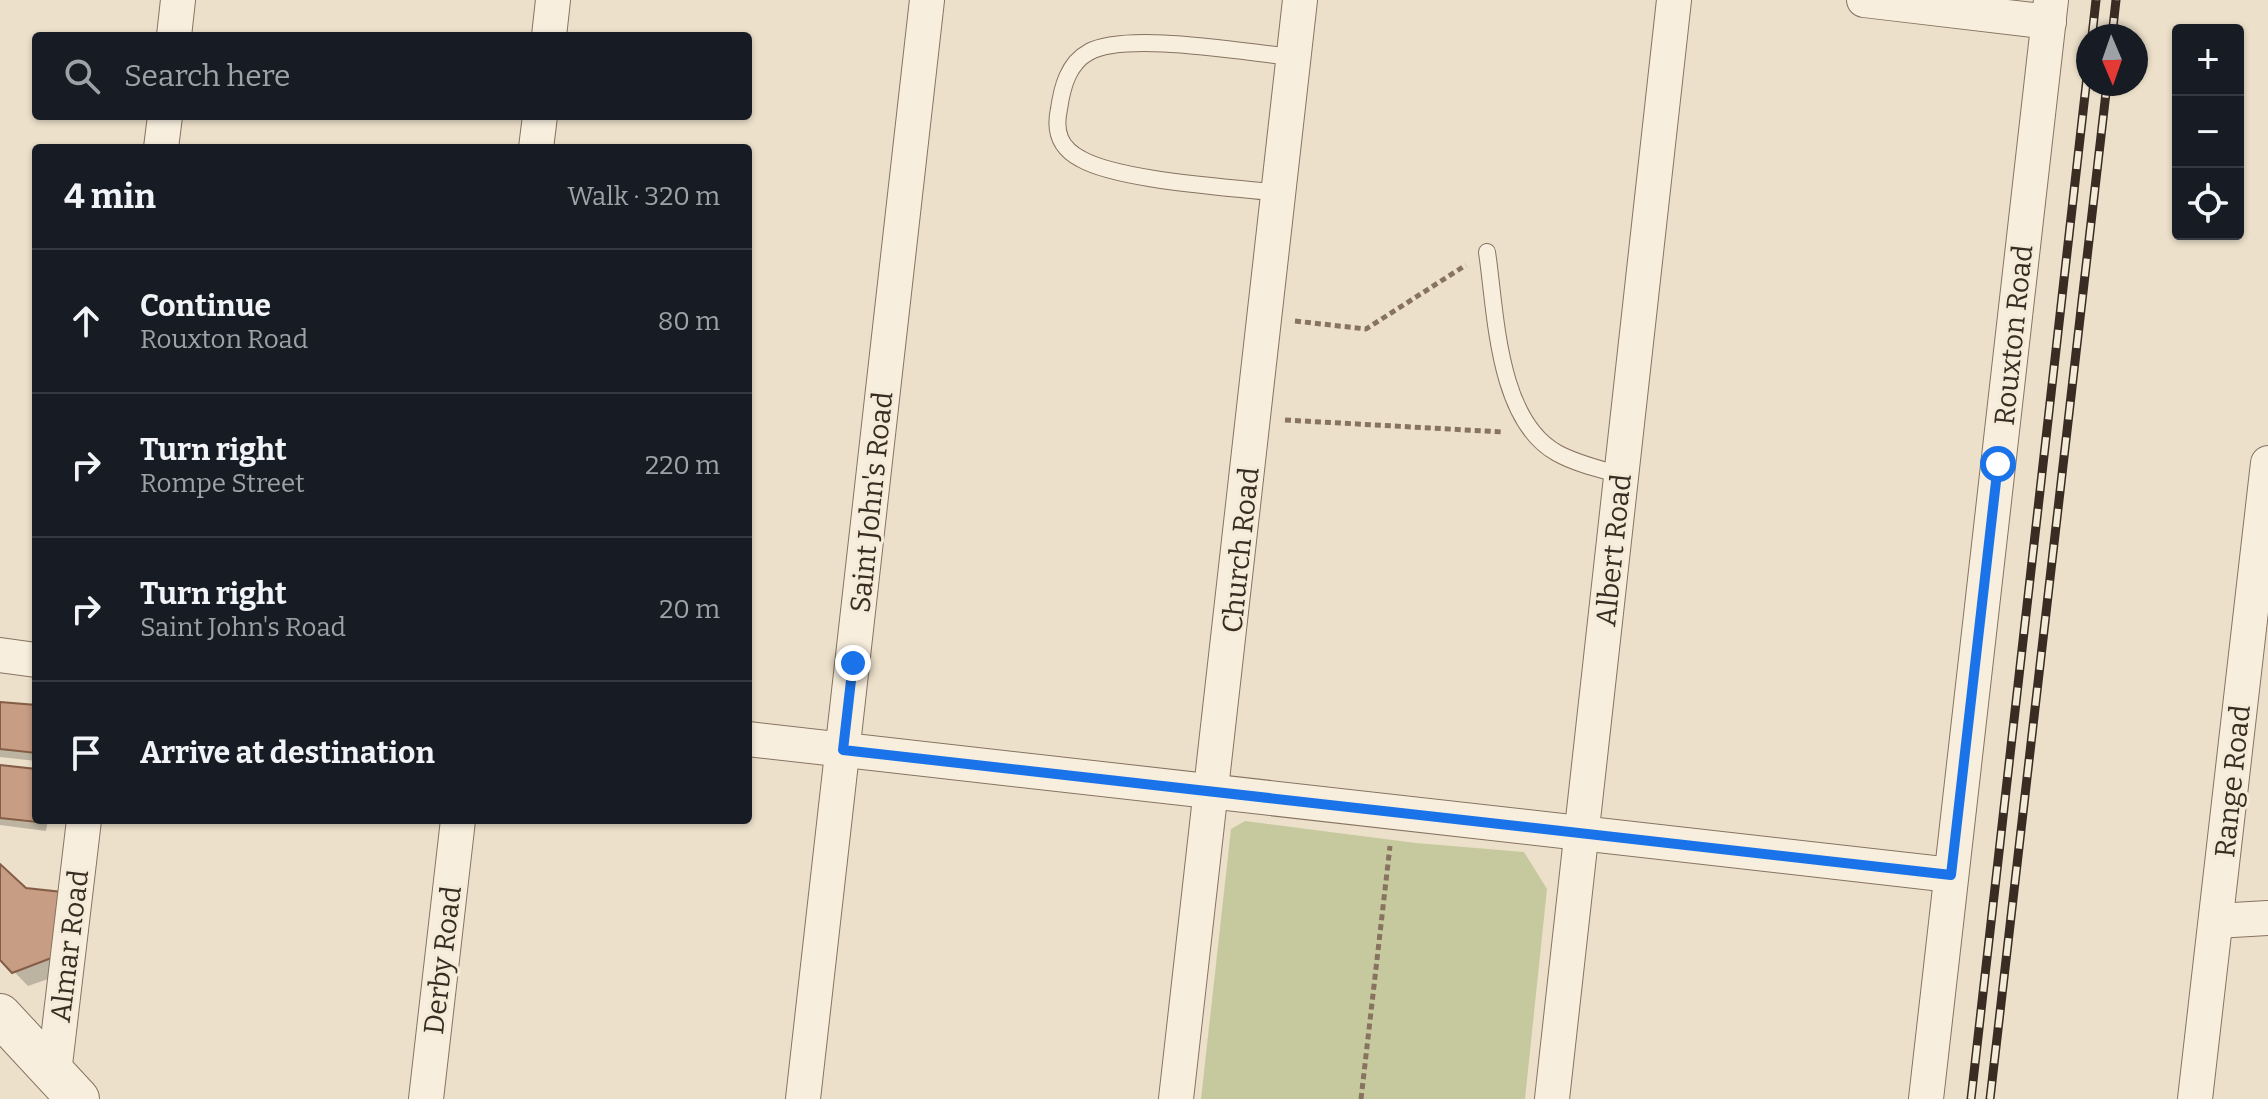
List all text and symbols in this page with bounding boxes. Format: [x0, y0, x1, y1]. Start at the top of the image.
north arrow [2076, 24, 2148, 96]
map controls [2172, 24, 2244, 240]
button: + [2172, 24, 2244, 96]
search box [32, 32, 752, 120]
icon: search [60, 54, 104, 98]
text: Search here [124, 58, 291, 94]
button: − [2172, 96, 2244, 168]
button: locate [2172, 168, 2244, 240]
text: 4 min [64, 176, 156, 217]
text: Walk · 320 m [568, 181, 720, 212]
street label: Rouxton Road [1988, 243, 2039, 427]
text: Continue [140, 288, 271, 324]
icon: ahead [64, 299, 108, 343]
text: 80 m [658, 306, 720, 337]
text: Rouxton Road [140, 324, 308, 355]
street label: Saint John's Road [843, 390, 900, 614]
text: Turn right [140, 432, 287, 468]
icon: right [64, 443, 108, 487]
route start [1980, 446, 2016, 482]
text: 220 m [645, 450, 720, 481]
street label: Church Road [1215, 466, 1266, 635]
text: Rompe Street [140, 468, 305, 499]
street label: Albert Road [1589, 472, 1638, 628]
text: Turn right [140, 576, 287, 612]
icon: right [64, 587, 108, 631]
text: 20 m [659, 594, 720, 625]
text: Saint John's Road [140, 612, 346, 643]
route end [835, 645, 871, 681]
street label: Range Road [2208, 703, 2257, 859]
icon: arrive [64, 731, 108, 775]
text: Arrive at destination [140, 735, 435, 771]
street label: Almar Road [44, 868, 95, 1024]
street label: Derby Road [417, 884, 468, 1036]

